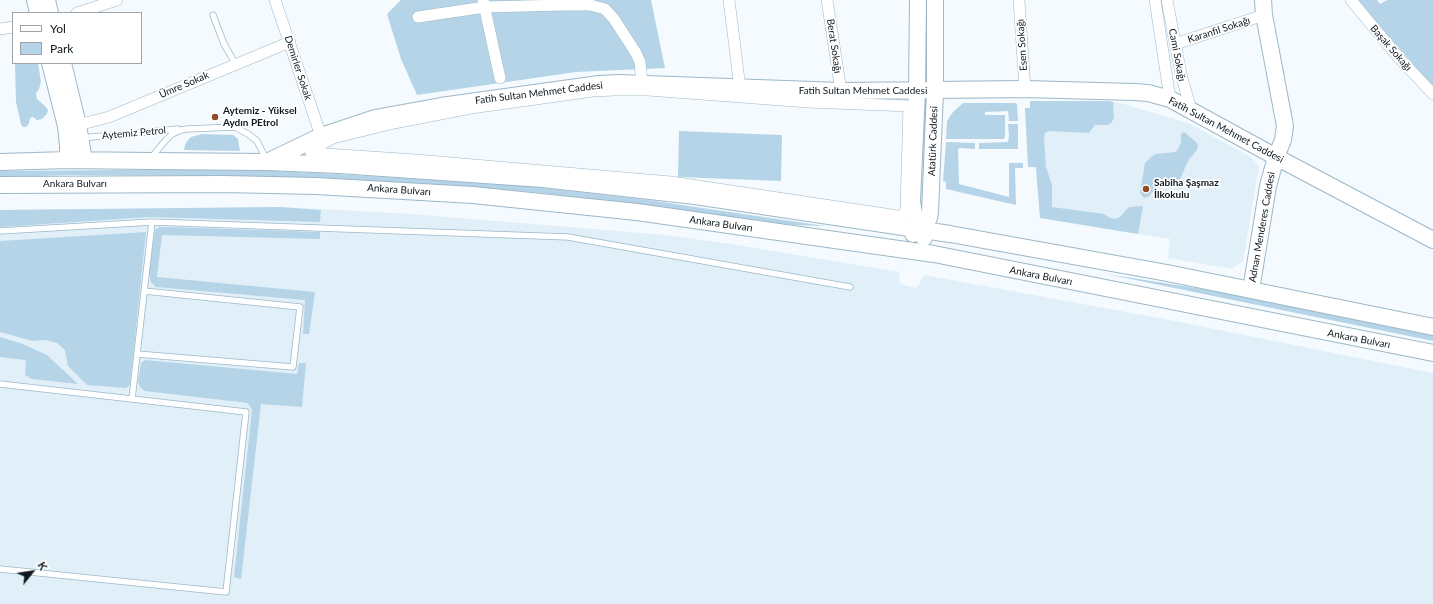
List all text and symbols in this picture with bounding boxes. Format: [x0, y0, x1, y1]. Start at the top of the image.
legend [12, 12, 142, 64]
street label: Karanfil Sokağı [1186, 14, 1252, 46]
street label: Berat Sokağı [824, 18, 844, 74]
street label: Esen Sokağı [1014, 19, 1030, 71]
text: Yol [50, 21, 66, 36]
street label: Başak Sokağı [1368, 23, 1414, 73]
street label: Cami Sokağı [1166, 28, 1188, 82]
street label: Demirler Sokak [282, 34, 314, 102]
text: Park [50, 41, 73, 56]
street label: Ümre Sokak [157, 69, 211, 101]
street label: Fatih Sultan Mehmet Caddesi [474, 79, 604, 107]
street label: Fatih Sultan Mehmet Caddesi [799, 85, 927, 97]
street label: Fatih Sultan Mehmet Caddesi [1166, 95, 1286, 165]
place label: Aytemiz - Yüksel Aydın PEtrol [223, 105, 297, 128]
street label: Atatürk Caddesi [926, 106, 940, 176]
marker: Aytemiz - Yüksel Aydın PEtrol [210, 112, 220, 122]
street label: Aytemiz Petrol [102, 124, 166, 142]
street label: Adnan Menderes Caddesi [1246, 171, 1278, 283]
place label: Sabiha Şaşmaz İlkokulu [1154, 177, 1219, 200]
street label: Ankara Bulvarı [43, 178, 107, 190]
street label: Ankara Bulvarı [367, 182, 431, 198]
marker: Sabiha Şaşmaz İlkokulu [1141, 184, 1151, 194]
street label: Ankara Bulvarı [689, 214, 753, 234]
street label: Ankara Bulvarı [1009, 264, 1073, 288]
street label: Ankara Bulvarı [1327, 327, 1391, 351]
north arrow [12, 552, 52, 592]
text: K [35, 559, 50, 572]

